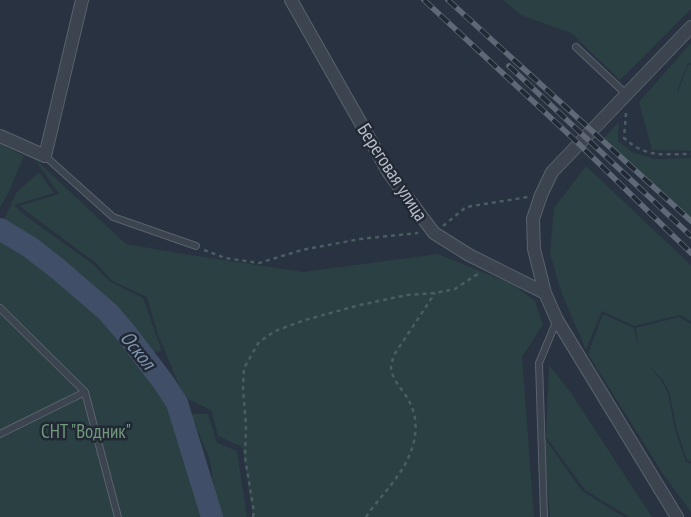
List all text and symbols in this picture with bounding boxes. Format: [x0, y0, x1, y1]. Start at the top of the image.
street label: Береговая улица [353, 119, 433, 225]
water label: Оскол [115, 325, 163, 376]
park label: СНТ "Водник" [41, 419, 131, 443]

